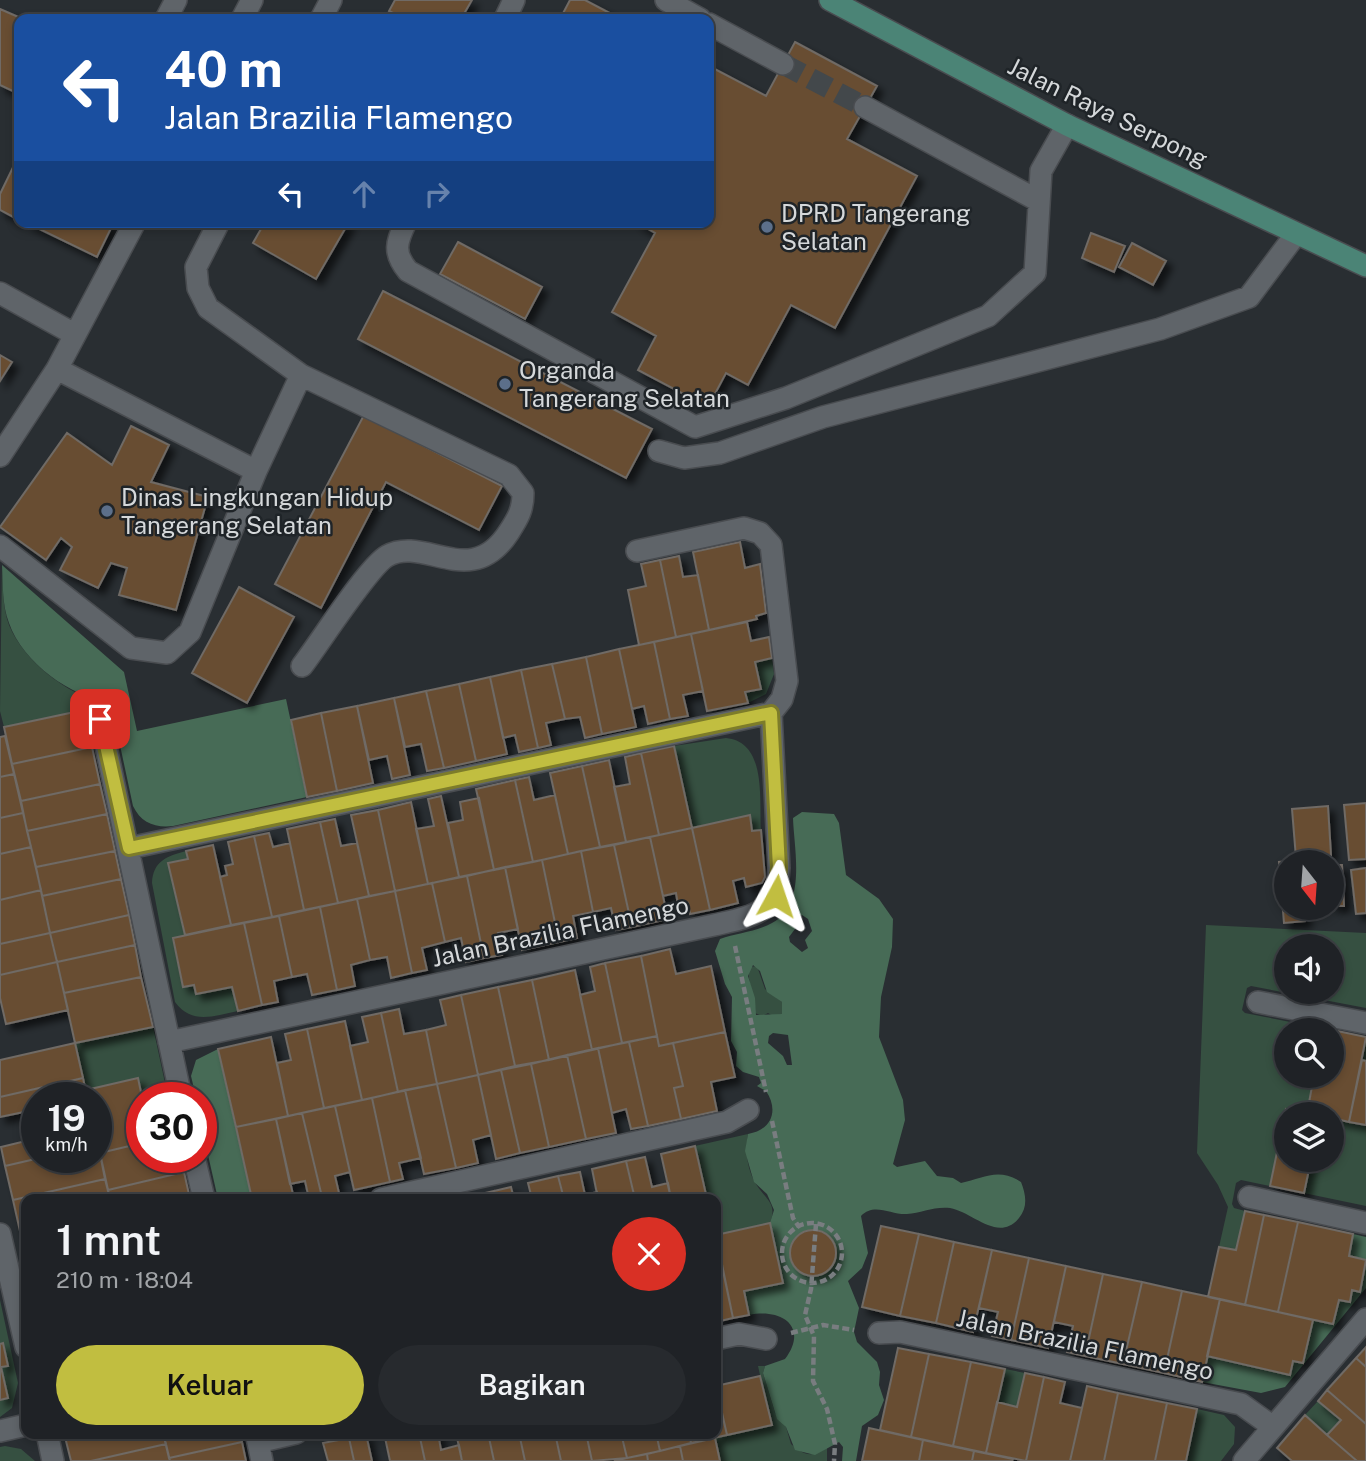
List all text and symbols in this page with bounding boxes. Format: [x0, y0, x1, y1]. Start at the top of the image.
text: 40 m [164, 40, 283, 98]
icon: left [49, 42, 140, 133]
street label: Jalan Raya Serpong [1003, 51, 1213, 173]
text: Jalan Brazilia Flamengo [164, 99, 513, 136]
icon: left [272, 175, 310, 213]
icon: ahead [345, 175, 383, 213]
icon: right [418, 175, 456, 213]
place label: DPRD Tangerang Selatan [781, 199, 971, 255]
marker: DPRD Tangerang Selatan [759, 219, 775, 235]
place label: Organda Tangerang Selatan [519, 356, 730, 412]
marker: Organda Tangerang Selatan [497, 376, 513, 392]
place label: Dinas Lingkungan Hidup Tangerang Selatan [121, 483, 393, 539]
marker: Dinas Lingkungan Hidup Tangerang Selatan [99, 503, 115, 519]
pin [70, 689, 130, 749]
icon: arrive [81, 700, 119, 738]
north arrow [1274, 850, 1344, 920]
map controls [1274, 850, 1344, 1172]
position arrow [739, 859, 813, 933]
street label: Jalan Brazilia Flamengo [429, 890, 691, 972]
button: sound [1274, 934, 1344, 1004]
button: search [1274, 1018, 1344, 1088]
speed limit sign: 30 [126, 1082, 217, 1173]
text: 19 [47, 1098, 86, 1139]
button: layers [1274, 1102, 1344, 1172]
text: km/h [45, 1134, 88, 1155]
text: 1 mnt [56, 1215, 161, 1264]
button: close [612, 1217, 686, 1291]
text: 210 m · 18:04 [56, 1266, 193, 1293]
street label: Jalan Brazilia Flamengo [954, 1303, 1216, 1385]
button: Keluar [56, 1345, 364, 1425]
button: Bagikan [378, 1345, 686, 1425]

